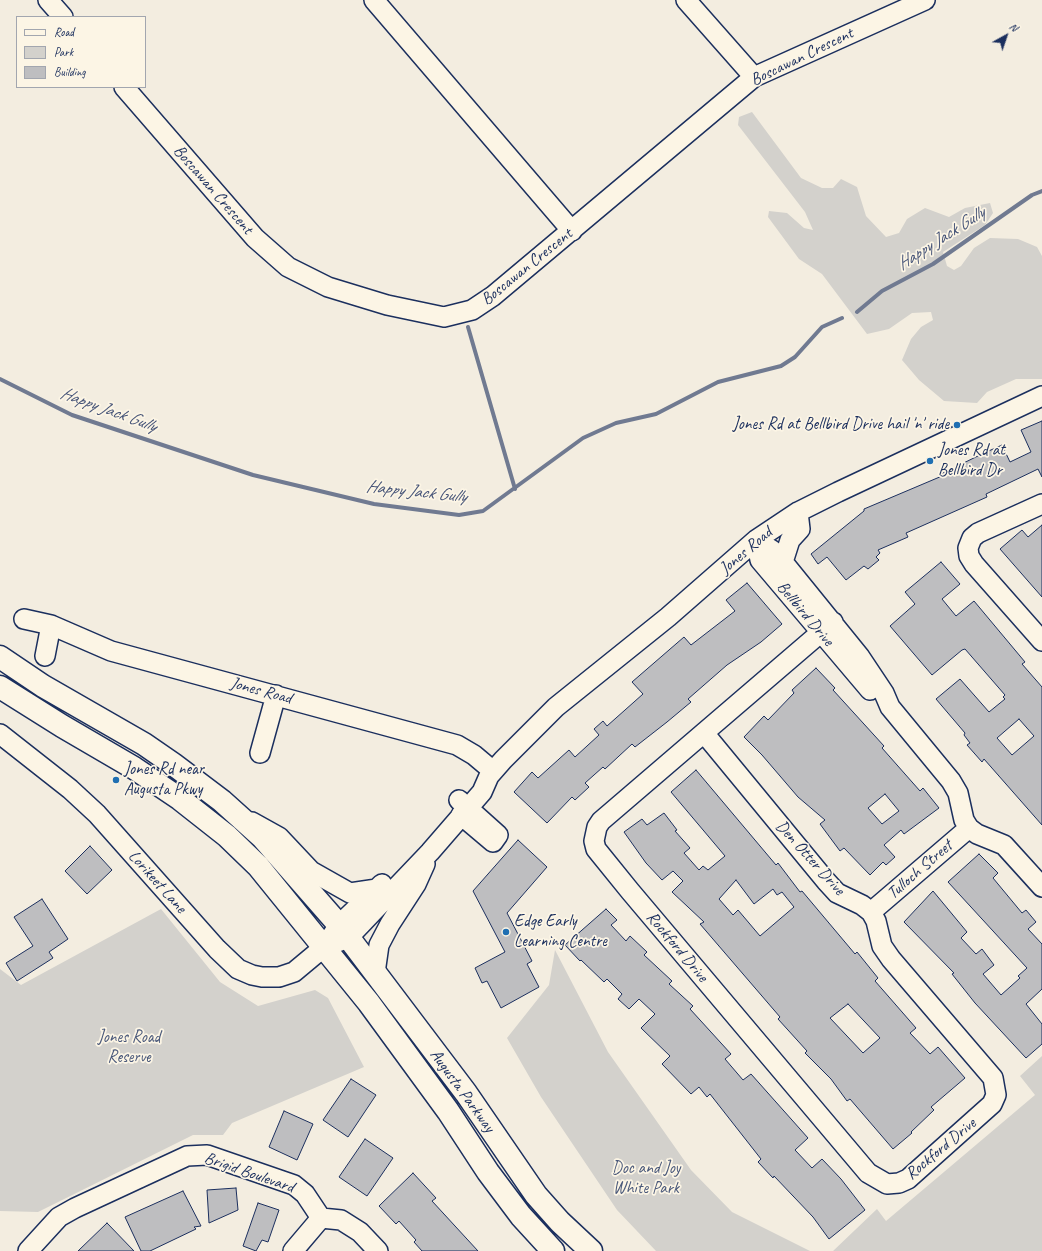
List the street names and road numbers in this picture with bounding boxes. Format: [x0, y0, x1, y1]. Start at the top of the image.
street label: Boscawan Crescent [747, 23, 857, 91]
street label: Boscawan Crescent [169, 141, 257, 239]
street label: Boscawan Crescent [477, 224, 577, 310]
street label: Jones Road [715, 523, 777, 579]
street label: Bellbird Drive [772, 577, 838, 651]
street label: Jones Road [228, 673, 294, 709]
street label: Den Otter Drive [771, 816, 849, 900]
street label: Tulloch Street [883, 836, 957, 904]
street label: Lorikeet Lane [124, 846, 190, 918]
street label: Rockford Drive [642, 908, 712, 986]
street label: Augusta Parkway [425, 1045, 499, 1137]
street label: Rockford Drive [902, 1114, 980, 1184]
street label: Brigid Boulevard [201, 1148, 297, 1198]

